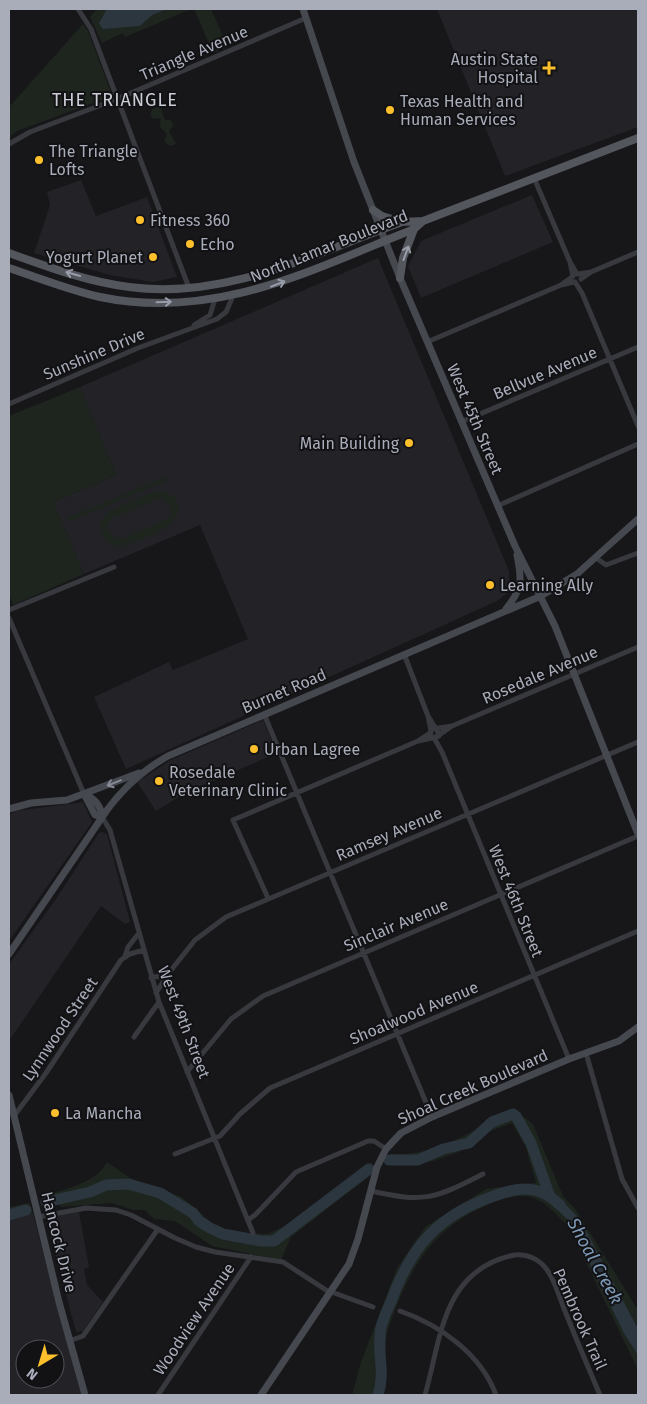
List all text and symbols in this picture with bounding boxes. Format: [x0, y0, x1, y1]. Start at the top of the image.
street label: Triangle Avenue [137, 22, 251, 84]
place label: Austin State Hospital [451, 50, 538, 87]
marker: Austin State Hospital [542, 61, 556, 75]
district label: THE TRIANGLE [52, 89, 178, 111]
place label: Texas Health and Human Services [400, 92, 523, 129]
marker: Texas Health and Human Services [384, 104, 396, 116]
place label: The Triangle Lofts [49, 142, 138, 179]
marker: The Triangle Lofts [33, 154, 45, 166]
street label: North Lamar Boulevard [247, 206, 411, 286]
place label: Fitness 360 [150, 211, 230, 230]
marker: Fitness 360 [134, 214, 146, 226]
place label: Echo [200, 235, 235, 254]
marker: Echo [184, 238, 196, 250]
one-way arrow [402, 246, 411, 261]
place label: Yogurt Planet [46, 248, 143, 267]
marker: Yogurt Planet [147, 251, 159, 263]
one-way arrow [66, 269, 82, 279]
one-way arrow [270, 278, 285, 287]
one-way arrow [156, 298, 172, 307]
street label: Sunshine Drive [40, 324, 148, 384]
street label: Bellvue Avenue [490, 343, 600, 403]
street label: West 45th Street [443, 361, 507, 477]
place label: Main Building [300, 434, 400, 453]
marker: Main Building [403, 437, 415, 449]
place label: Learning Ally [500, 576, 593, 595]
marker: Learning Ally [484, 579, 496, 591]
street label: Rosedale Avenue [479, 642, 601, 708]
street label: Burnet Road [239, 665, 329, 717]
place label: Urban Lagree [264, 740, 360, 759]
marker: Urban Lagree [248, 743, 260, 755]
place label: Rosedale Veterinary Clinic [169, 763, 287, 800]
marker: Rosedale Veterinary Clinic [153, 775, 165, 787]
one-way arrow [107, 778, 122, 788]
street label: Ramsey Avenue [333, 803, 445, 865]
street label: West 46th Street [485, 842, 547, 960]
street label: Sinclair Avenue [341, 894, 451, 956]
street label: West 49th Street [154, 963, 214, 1081]
street label: Lynnwood Street [18, 973, 102, 1084]
street label: Shoalwood Avenue [347, 977, 481, 1049]
street label: Shoal Creek Boulevard [395, 1045, 551, 1129]
place label: La Mancha [65, 1104, 142, 1123]
marker: La Mancha [49, 1107, 61, 1119]
street label: Hancock Drive [37, 1190, 81, 1294]
water label: Shoal Creek [562, 1213, 628, 1308]
street label: Woodview Avenue [149, 1259, 239, 1379]
street label: Pembrook Trail [549, 1265, 611, 1373]
north arrow [15, 1339, 65, 1389]
text: N [23, 1364, 41, 1383]

